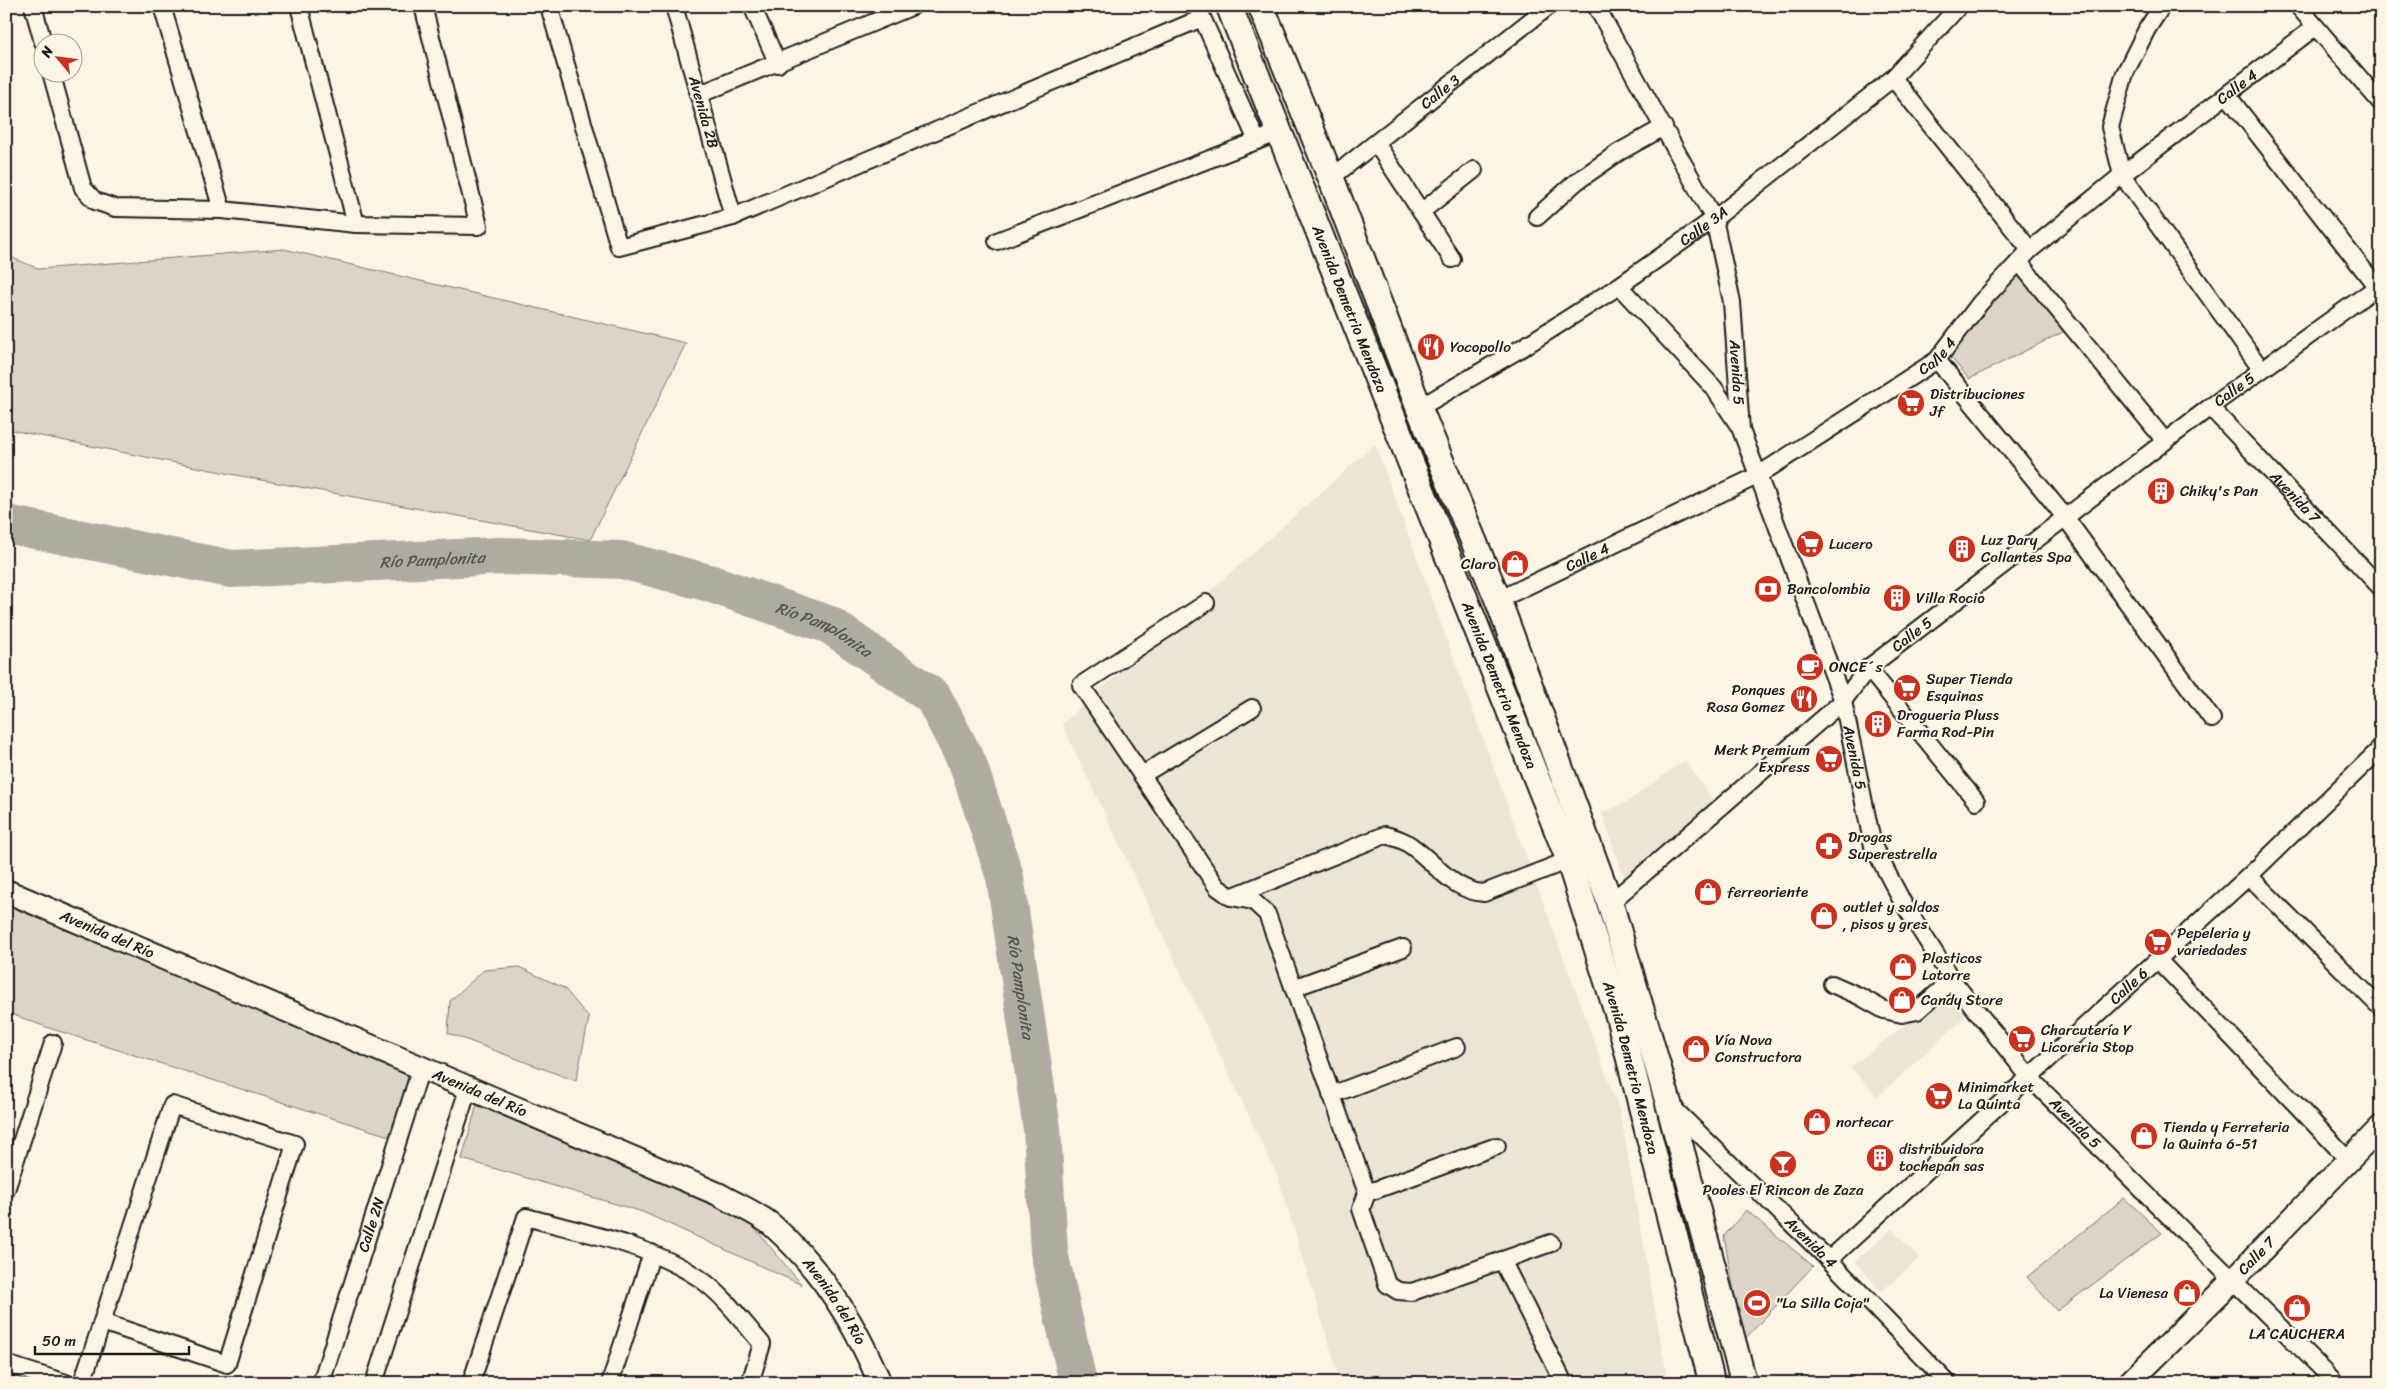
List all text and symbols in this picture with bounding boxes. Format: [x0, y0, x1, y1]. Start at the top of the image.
north arrow [32, 32, 82, 82]
text: N [33, 41, 60, 63]
street label: Calle 4 [2211, 62, 2263, 111]
street label: Calle 3 [1414, 68, 1466, 116]
street label: Avenida 2B [681, 72, 726, 152]
street label: Calle 3A [1674, 199, 1734, 253]
street label: Avenida Demetrio Mendoza [1304, 220, 1395, 397]
street label: Calle 4 [1913, 331, 1963, 382]
restaurant icon: Yocopollo [1416, 332, 1446, 362]
place label: Yocopollo [1450, 334, 1511, 360]
street label: Avenida 5 [1722, 338, 1752, 406]
street label: Calle 5 [2208, 365, 2261, 414]
place label: Distribuciones Jf [1929, 381, 2025, 424]
supermarket icon: Distribuciones Jf [1896, 388, 1926, 418]
street label: Avenida 7 [2263, 464, 2328, 531]
building icon: Chiky's Pan [2146, 476, 2176, 506]
place label: Chiky's Pan [2180, 478, 2258, 504]
place label: Luz Dary Collantes Spa [1981, 527, 2072, 570]
supermarket icon: Lucero [1795, 529, 1825, 559]
place label: Lucero [1829, 531, 1873, 557]
building icon: Luz Dary Collantes Spa [1947, 534, 1977, 564]
street label: Calle 4 [1561, 535, 1614, 579]
water label: Río Pamplonita [379, 542, 488, 576]
shop icon: Claro [1500, 549, 1530, 579]
place label: Claro [1461, 551, 1496, 577]
bank icon: Bancolombia [1753, 574, 1783, 604]
place label: Bancolombia [1787, 576, 1871, 602]
building icon: Villa Rocio [1882, 583, 1912, 613]
place label: Villa Rocio [1916, 585, 1985, 611]
water label: Río Pamplonita [772, 593, 880, 666]
street label: Avenida Demetrio Mendoza [1454, 596, 1545, 773]
street label: Calle 5 [1886, 610, 1938, 659]
cafe icon: ONCE´s [1795, 652, 1825, 682]
place label: ONCE´s [1829, 654, 1883, 680]
place label: Super Tienda Esquinas [1926, 666, 2013, 709]
supermarket icon: Super Tienda Esquinas [1892, 673, 1922, 703]
place label: Ponques Rosa Gomez [1707, 677, 1786, 720]
restaurant icon: Ponques Rosa Gomez [1789, 684, 1819, 714]
place label: Drogueria Pluss Farma Rod-Pin [1897, 702, 2000, 745]
building icon: Drogueria Pluss Farma Rod-Pin [1863, 709, 1893, 739]
street label: Avenida 5 [1835, 722, 1874, 792]
place label: Merk Premium Express [1714, 737, 1810, 780]
supermarket icon: Merk Premium Express [1814, 744, 1844, 774]
place label: Drogas Superestrella [1848, 824, 1938, 867]
pharmacy icon: Drogas Superestrella [1814, 831, 1844, 861]
shop icon: ferreoriente [1693, 877, 1723, 907]
place label: ferreoriente [1727, 879, 1808, 905]
place label: outlet y saldos , pisos y gres [1842, 894, 1940, 937]
shop icon: outlet y saldos , pisos y gres [1809, 901, 1839, 931]
street label: Avenida del Río [55, 902, 159, 966]
place label: Pepeleria y variedades [2177, 920, 2251, 963]
supermarket icon: Pepeleria y variedades [2143, 927, 2173, 957]
water label: Río Pamplonita [999, 933, 1043, 1043]
place label: Plasticos Latorre [1922, 945, 1982, 988]
shop icon: Plasticos Latorre [1888, 952, 1918, 982]
street label: Calle 6 [2103, 961, 2154, 1011]
street label: Avenida Demetrio Mendoza [1595, 977, 1666, 1158]
shop icon: Candy Store [1887, 985, 1917, 1015]
place label: Candy Store [1921, 987, 2003, 1013]
place label: Charcutería Y Licoreria Stop [2041, 1017, 2134, 1060]
supermarket icon: Charcutería Y Licoreria Stop [2007, 1024, 2037, 1054]
place label: Vía Nova Constructora [1715, 1027, 1802, 1070]
shop icon: Vía Nova Constructora [1681, 1034, 1711, 1064]
street label: Avenida del Río [427, 1061, 532, 1125]
place label: Minimarket La Quinta [1958, 1074, 2034, 1117]
supermarket icon: Minimarket La Quinta [1924, 1081, 1954, 1111]
street label: Avenida 5 [2042, 1090, 2107, 1155]
shop icon: nortecar [1802, 1107, 1832, 1137]
place label: nortecar [1836, 1109, 1894, 1135]
place label: Tienda y Ferreteria la Quinta 6-51 [2163, 1114, 2290, 1157]
shop icon: Tienda y Ferreteria la Quinta 6-51 [2129, 1121, 2159, 1151]
place label: distribuidora tochepan sas [1899, 1136, 1984, 1179]
building icon: distribuidora tochepan sas [1865, 1143, 1895, 1173]
bar icon: Pooles El Rincon de Zaza [1768, 1149, 1798, 1179]
place label: Pooles El Rincon de Zaza [1702, 1177, 1864, 1203]
street label: Calle 2N [350, 1194, 392, 1255]
street label: Avenida 4 [1778, 1210, 1844, 1274]
street label: Calle 7 [2231, 1229, 2283, 1281]
street label: Avenida del Río [795, 1251, 873, 1350]
shop icon: La Vienesa [2172, 1278, 2202, 1308]
place label: La Vienesa [2099, 1280, 2168, 1306]
sports icon: "La Silla Coja" [1742, 1288, 1772, 1318]
place label: "La Silla Coja" [1776, 1290, 1870, 1316]
shop icon: LA CAUCHERA [2282, 1293, 2312, 1323]
place label: LA CAUCHERA [2249, 1321, 2345, 1347]
scale bar [35, 1324, 189, 1356]
text: 50 m [42, 1328, 77, 1354]

